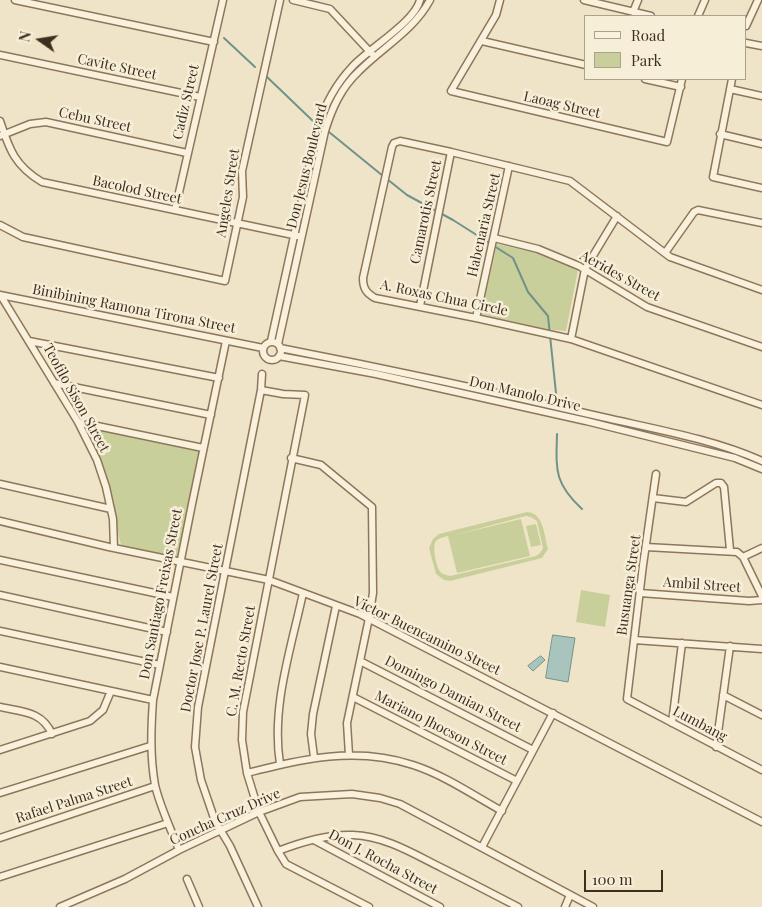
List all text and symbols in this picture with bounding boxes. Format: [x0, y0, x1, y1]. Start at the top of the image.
north arrow [15, 15, 65, 65]
legend [584, 15, 747, 80]
text: Road [631, 25, 665, 45]
text: N [15, 29, 35, 44]
street label: Cavite Street [76, 50, 158, 84]
text: Park [631, 50, 662, 70]
street label: Cadiz Street [169, 63, 203, 141]
street label: Laoag Street [522, 88, 602, 122]
street label: Don Jesus Boulevard [283, 102, 331, 230]
street label: Cebu Street [57, 104, 133, 136]
street label: Angeles Street [213, 147, 243, 239]
street label: Camarotis Street [407, 158, 445, 266]
street label: Habenaria Street [464, 171, 504, 279]
street label: Bacolod Street [91, 172, 183, 208]
street label: Aerides Street [577, 247, 663, 305]
street label: A. Roxas Chua Circle [379, 276, 509, 320]
street label: Binibining Ramona Tirona Street [31, 281, 237, 337]
street label: Teofilo Sison Street [39, 341, 113, 455]
street label: Don Manolo Drive [468, 373, 582, 415]
street label: Don Santiago Freixas Street [136, 507, 186, 681]
street label: Busuanga Street [614, 533, 644, 637]
street label: Doctor Jose P. Laurel Street [177, 542, 227, 714]
street label: Ambil Street [662, 574, 742, 596]
street label: Victor Buencamino Street [351, 593, 503, 679]
street label: C. M. Recto Street [223, 604, 259, 718]
street label: Domingo Damian Street [382, 652, 524, 736]
street label: Mariano Jhocson Street [372, 687, 510, 769]
street label: Lumbang [670, 703, 730, 745]
street label: Rafael Palma Street [13, 773, 135, 827]
street label: Concha Cruz Drive [167, 785, 283, 849]
street label: Don J. Rocha Street [326, 826, 440, 898]
scale bar [587, 860, 666, 892]
text: 100 m [592, 869, 633, 889]

